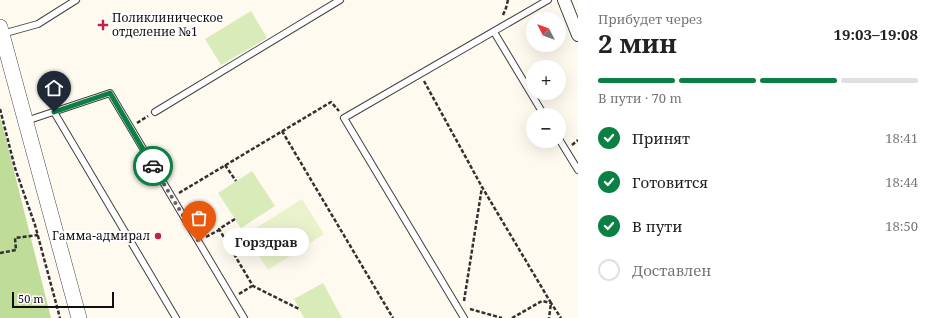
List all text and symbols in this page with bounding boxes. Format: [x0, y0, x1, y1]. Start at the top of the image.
place label: Поликлиническое отделение №1 [112, 9, 223, 40]
text: Прибудет через [598, 10, 702, 28]
north arrow [526, 12, 566, 52]
map controls [526, 12, 566, 148]
marker: Поликлиническое отделение №1 [97, 19, 109, 31]
text: 19:03–19:08 [834, 24, 918, 44]
text: 2 мин [598, 25, 677, 61]
button: + [526, 60, 566, 100]
pin [37, 71, 71, 112]
icon: home [43, 77, 65, 99]
text: В пути · 70 m [598, 89, 682, 107]
button: − [526, 108, 566, 148]
icon: check [598, 127, 620, 149]
text: Принят [632, 128, 690, 148]
text: 18:41 [885, 129, 918, 147]
courier [133, 146, 173, 186]
icon: car [142, 155, 164, 177]
icon: check [598, 171, 620, 193]
text: Готовится [632, 172, 708, 192]
text: 18:44 [885, 173, 918, 191]
pin [182, 201, 216, 242]
icon: bag [188, 207, 210, 229]
icon: check [598, 215, 620, 237]
text: В пути [632, 216, 682, 236]
text: 18:50 [885, 217, 918, 235]
place label: Гамма-адмирал [52, 227, 150, 244]
callout: Горздрав [223, 228, 309, 256]
marker: Гамма-адмирал [153, 231, 163, 241]
text: Горздрав [235, 233, 297, 251]
text: Доставлен [632, 260, 711, 280]
scale bar [12, 290, 114, 309]
text: 50 m [18, 291, 44, 306]

